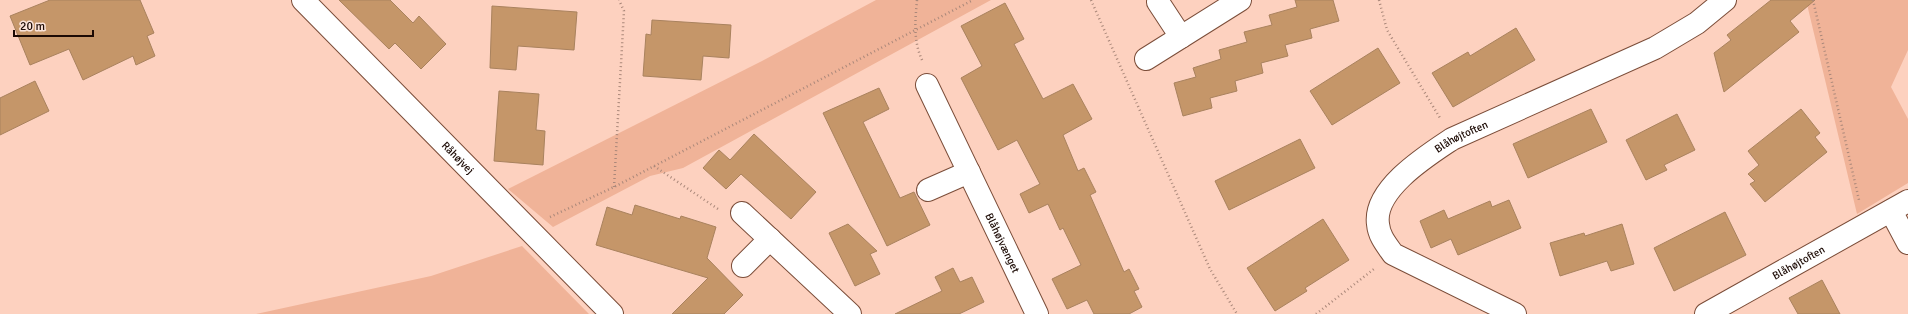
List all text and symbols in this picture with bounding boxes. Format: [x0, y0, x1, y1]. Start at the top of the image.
scale bar [14, 12, 93, 38]
text: 20 m [20, 19, 45, 34]
street label: Blåhøjtoften [1432, 118, 1490, 156]
street label: Råhøjvej [439, 139, 476, 177]
street label: Blåhøjvænget [982, 211, 1022, 275]
street label: Blåhøjtoften [1770, 243, 1827, 283]

